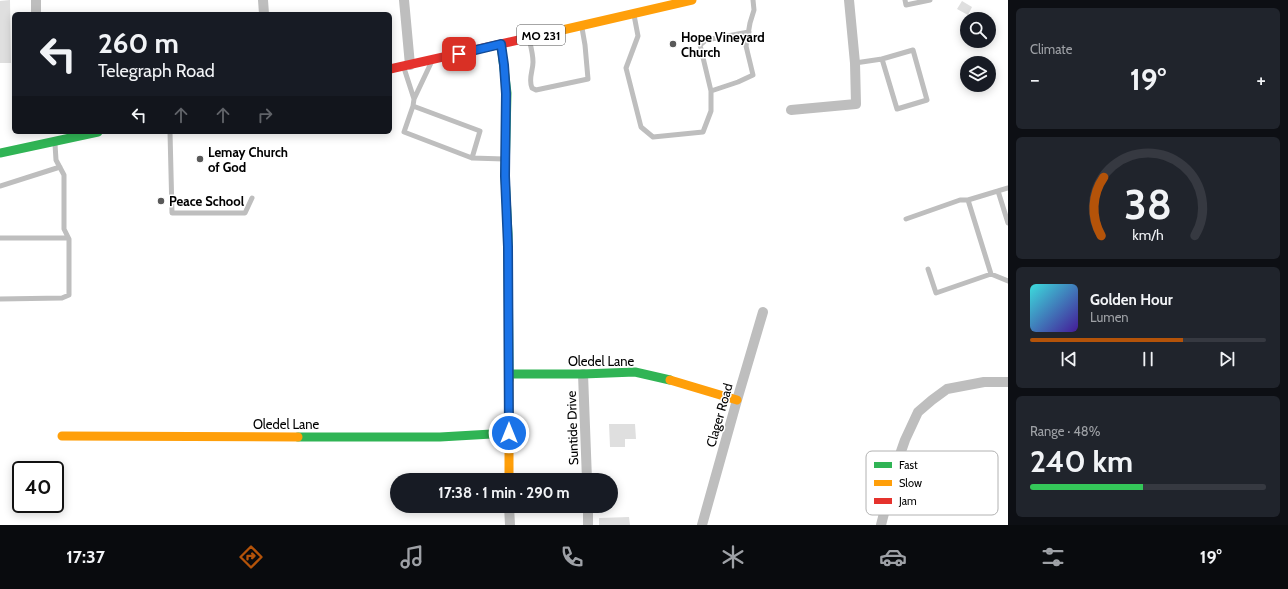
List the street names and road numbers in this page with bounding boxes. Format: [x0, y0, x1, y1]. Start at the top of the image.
road number: MO 231 [517, 25, 565, 45]
street label: Oledel Lane [568, 353, 634, 369]
street label: Clager Road [702, 381, 736, 449]
street label: Suntide Drive [563, 390, 581, 466]
street label: Oledel Lane [253, 416, 319, 432]

